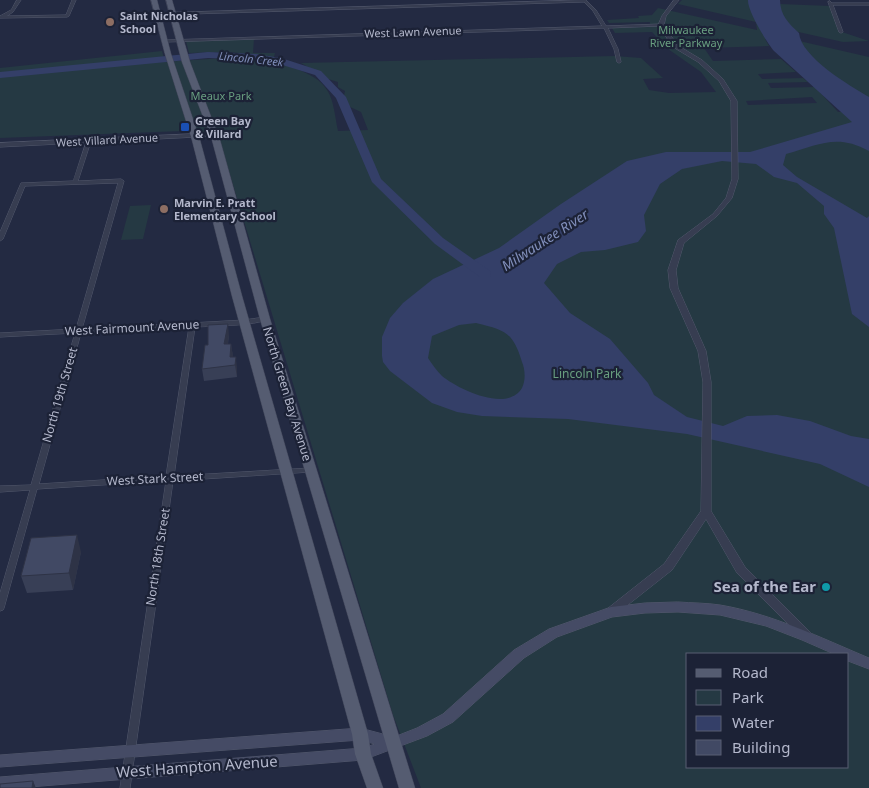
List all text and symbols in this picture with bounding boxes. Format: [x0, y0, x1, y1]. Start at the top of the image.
place label: Saint Nicholas School [120, 8, 199, 36]
marker: Saint Nicholas School [104, 16, 116, 28]
street label: West Lawn Avenue [364, 22, 462, 41]
park label: Milwaukee River Parkway [650, 22, 723, 50]
water label: Lincoln Creek [218, 48, 285, 69]
park label: Meaux Park [190, 88, 252, 103]
place label: Green Bay & Villard [195, 113, 252, 141]
marker: Green Bay & Villard [179, 121, 191, 133]
street label: West Villard Avenue [56, 129, 158, 150]
place label: Marvin E. Pratt Elementary School [174, 195, 276, 223]
marker: Marvin E. Pratt Elementary School [158, 203, 170, 215]
water label: Milwaukee River [498, 204, 592, 275]
street label: West Fairmount Avenue [64, 315, 200, 340]
street label: North Green Bay Avenue [259, 325, 316, 463]
street label: North 19th Street [38, 345, 81, 444]
park label: Lincoln Park [553, 365, 622, 382]
street label: West Stark Street [106, 467, 204, 490]
street label: North 18th Street [141, 506, 174, 607]
place label: Sea of the Ear [714, 576, 816, 596]
marker: Sea of the Ear [820, 581, 832, 593]
legend [686, 653, 849, 768]
text: Road [732, 662, 768, 682]
text: Park [732, 687, 764, 707]
text: Water [732, 712, 774, 732]
text: Building [732, 737, 790, 757]
street label: West Hampton Avenue [116, 750, 278, 782]

